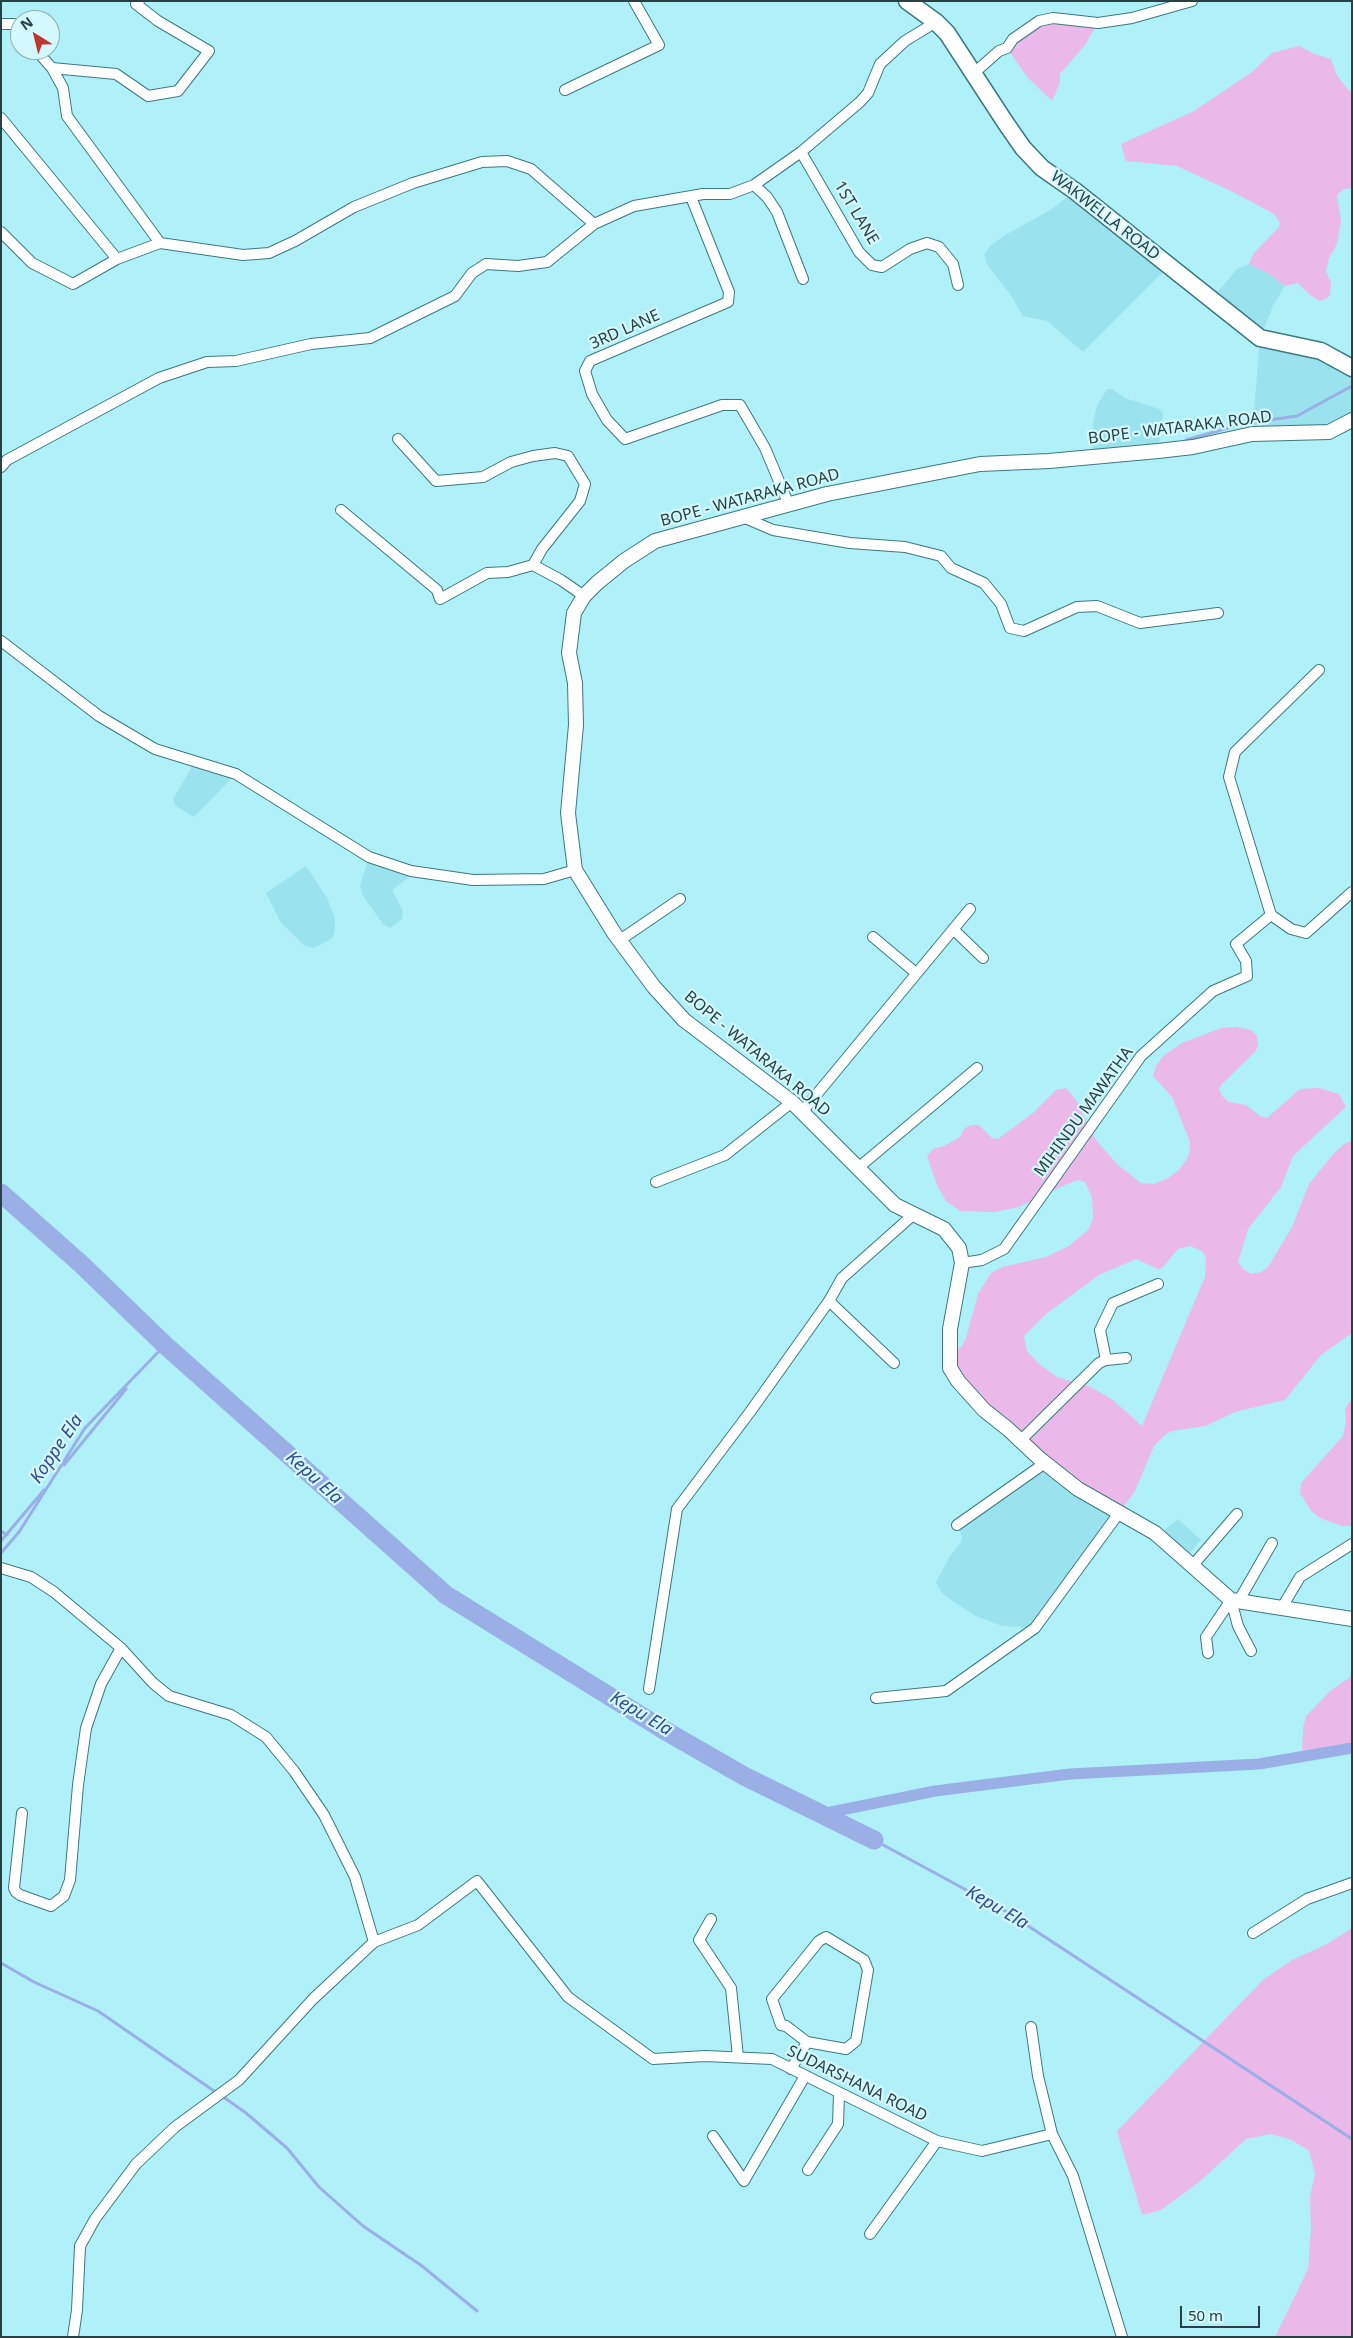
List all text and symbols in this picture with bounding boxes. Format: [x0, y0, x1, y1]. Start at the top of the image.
north arrow [10, 10, 60, 60]
text: N [16, 12, 37, 34]
street label: WAKWELLA ROAD [1047, 167, 1163, 265]
street label: 1ST LANE [830, 178, 882, 248]
street label: 3RD LANE [587, 306, 663, 354]
street label: BOPE - WATARAKA ROAD [1087, 407, 1273, 449]
street label: BOPE - WATARAKA ROAD [658, 465, 842, 531]
street label: BOPE - WATARAKA ROAD [680, 987, 834, 1121]
street label: MIHINDU MAWATHA [1031, 1044, 1137, 1180]
water label: Koppe Ela [26, 1410, 88, 1488]
water label: Kepu Ela [281, 1447, 347, 1509]
water label: Kepu Ela [606, 1687, 676, 1741]
water label: Kepu Ela [962, 1881, 1032, 1935]
street label: SUDARSHANA ROAD [784, 2042, 930, 2126]
scale bar [1183, 2296, 1263, 2328]
text: 50 m [1188, 2305, 1223, 2325]

